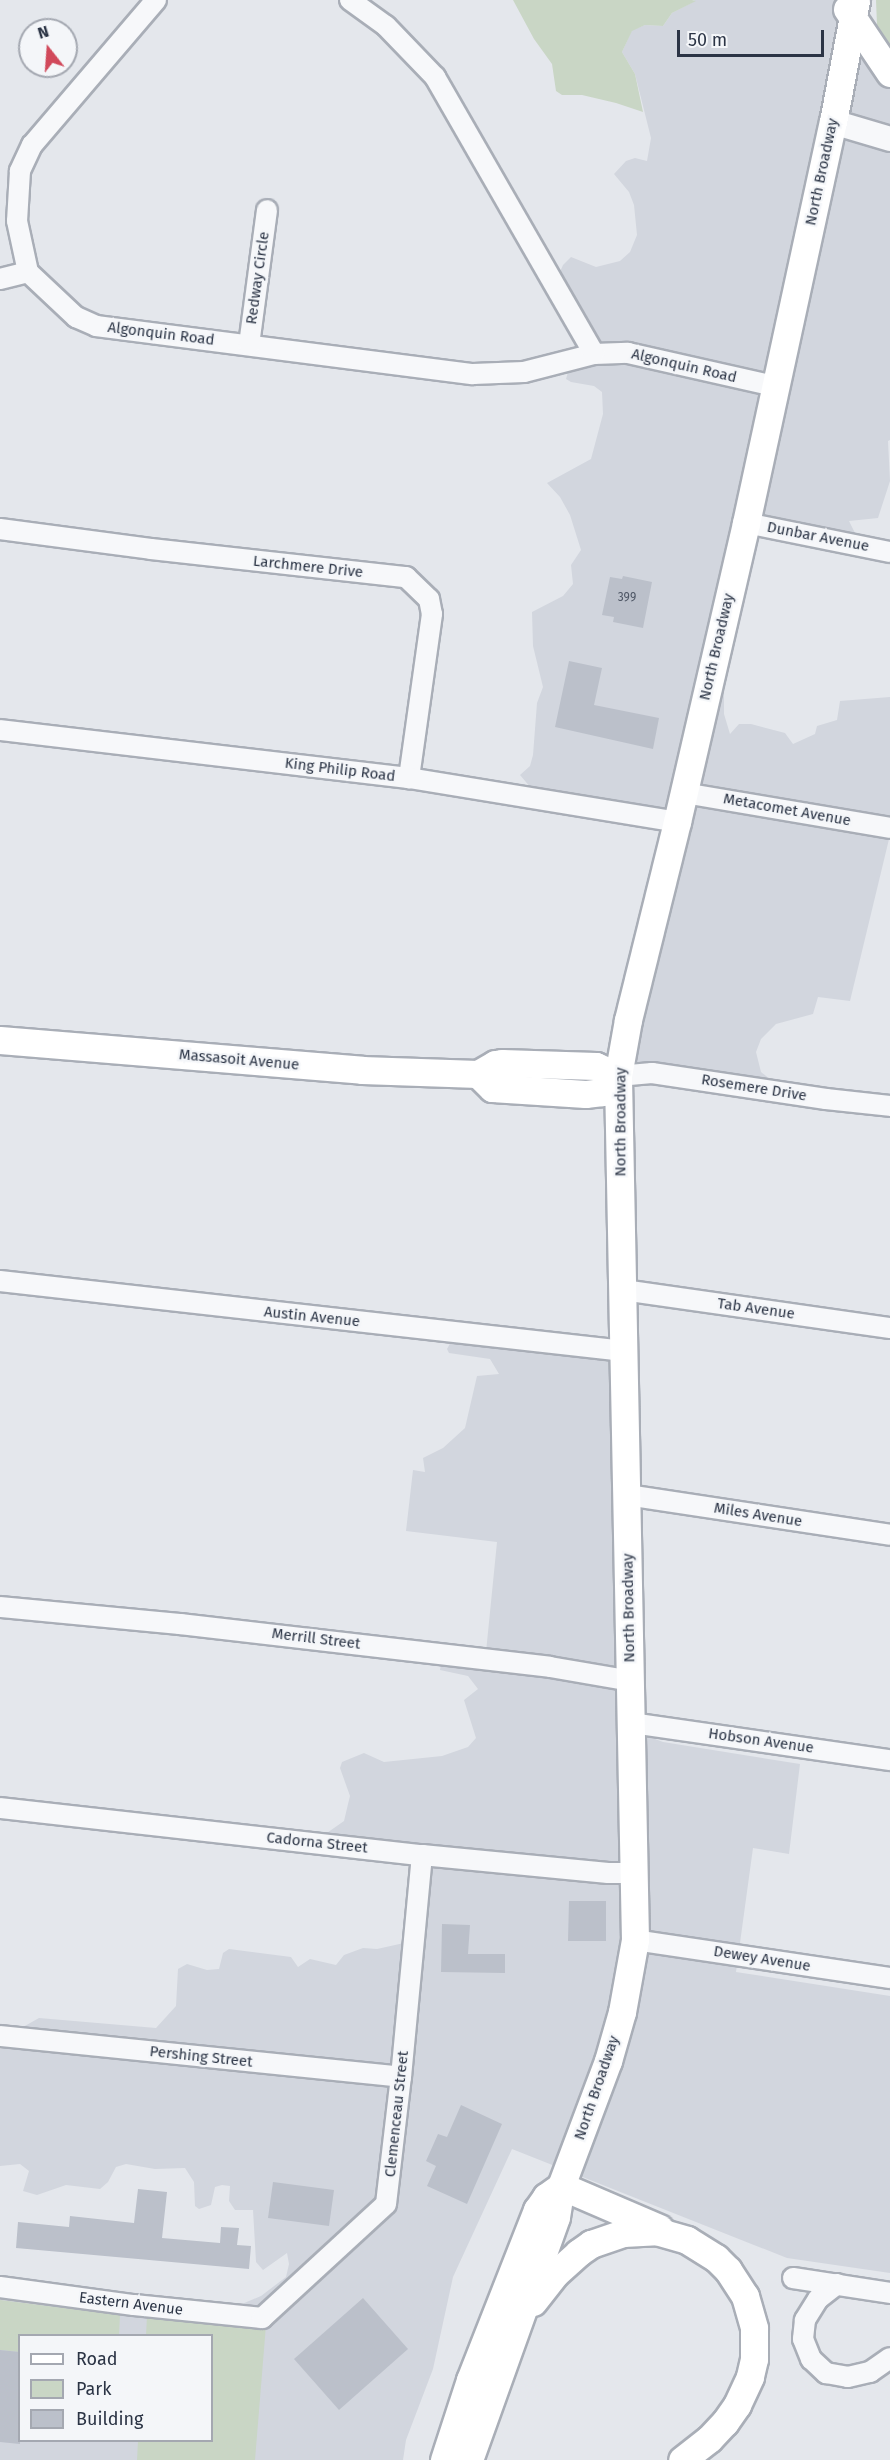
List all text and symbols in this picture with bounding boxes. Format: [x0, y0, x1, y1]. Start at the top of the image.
north arrow [18, 18, 78, 78]
scale bar [680, 18, 827, 56]
text: N [35, 22, 51, 43]
text: 50 m [688, 29, 727, 51]
street label: North Broadway [802, 117, 842, 227]
street label: Redway Circle [243, 230, 273, 326]
street label: Algonquin Road [107, 319, 215, 349]
street label: Algonquin Road [630, 345, 738, 387]
street label: Dunbar Avenue [765, 518, 871, 556]
street label: Larchmere Drive [252, 552, 364, 582]
house number: 399 [618, 591, 636, 605]
street label: North Broadway [696, 592, 738, 702]
street label: King Philip Road [284, 754, 396, 786]
street label: Metacomet Avenue [722, 790, 852, 830]
street label: Massasoit Avenue [178, 1046, 300, 1074]
street label: North Broadway [612, 1067, 630, 1177]
street label: Rosemere Drive [700, 1071, 808, 1105]
street label: Tab Avenue [716, 1295, 796, 1323]
street label: Austin Avenue [263, 1303, 361, 1331]
street label: Miles Avenue [713, 1499, 803, 1531]
street label: North Broadway [619, 1553, 639, 1663]
street label: Merrill Street [271, 1625, 361, 1653]
street label: Hobson Avenue [707, 1725, 815, 1757]
street label: Cadorna Street [266, 1829, 368, 1857]
street label: Dewey Avenue [712, 1942, 812, 1976]
street label: North Broadway [571, 2034, 623, 2142]
street label: Pershing Street [149, 2043, 253, 2071]
street label: Clemenceau Street [381, 2050, 413, 2178]
street label: Eastern Avenue [78, 2289, 184, 2319]
legend [18, 2334, 213, 2442]
text: Road [76, 2348, 118, 2370]
text: Park [76, 2378, 111, 2400]
text: Building [76, 2408, 143, 2430]

